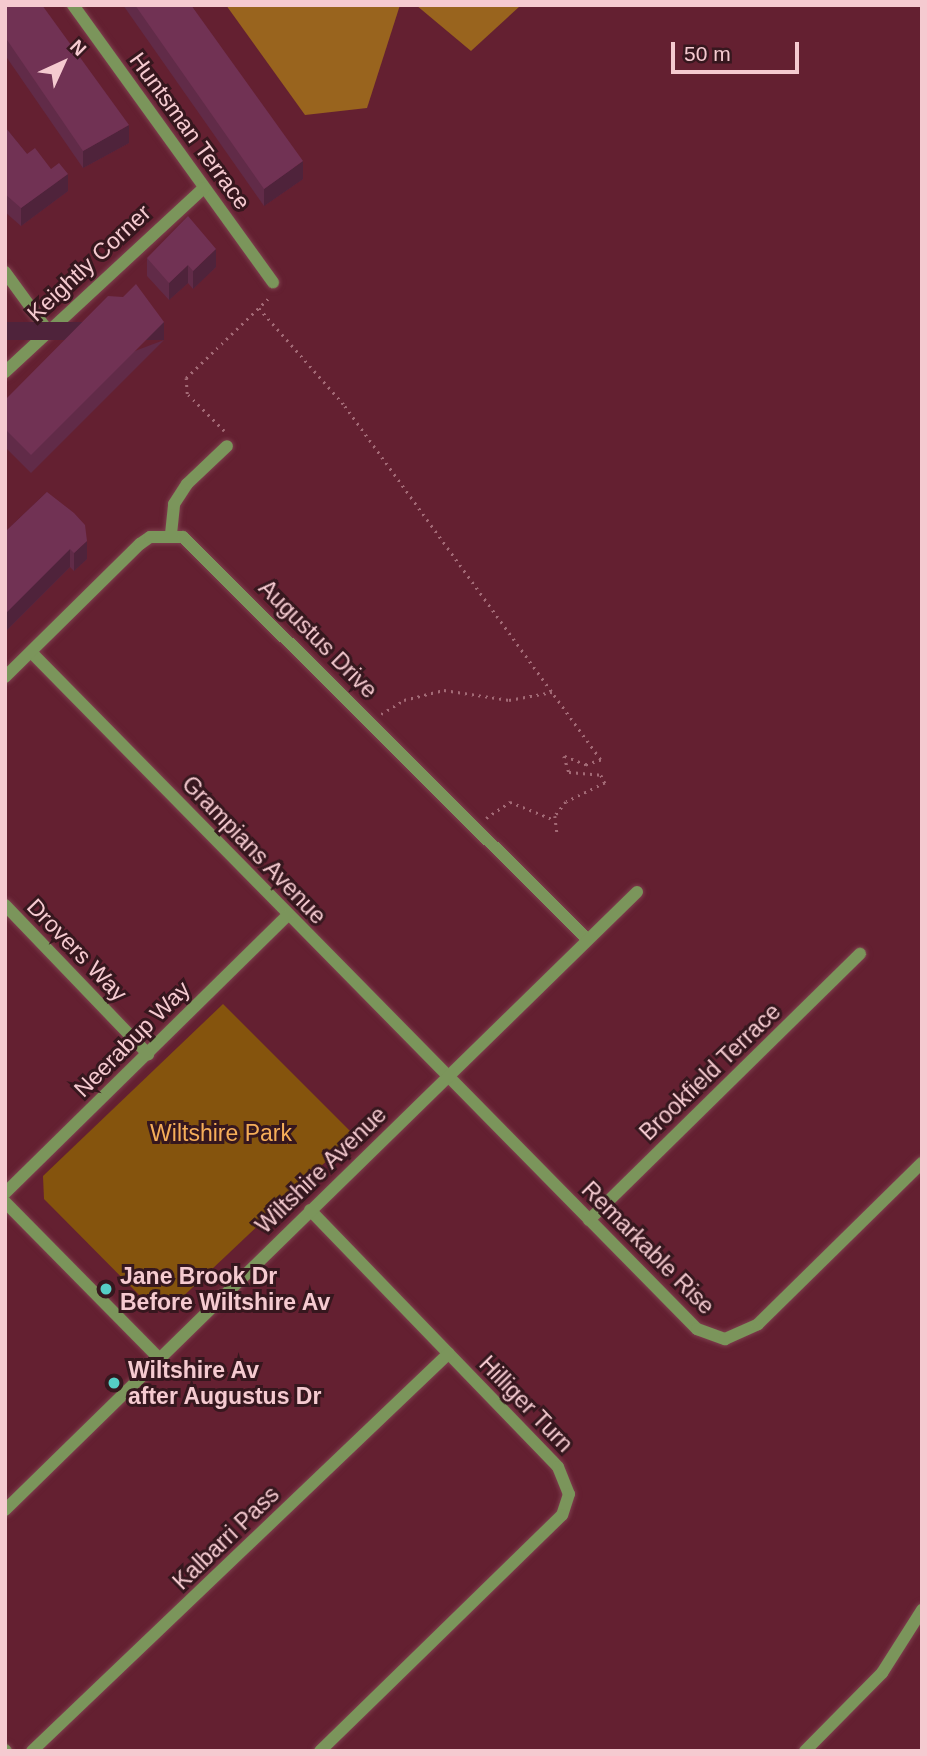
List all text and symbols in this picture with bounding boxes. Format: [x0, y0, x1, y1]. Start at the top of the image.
north arrow [28, 28, 98, 98]
scale bar [675, 28, 803, 72]
text: N [66, 36, 90, 60]
text: 50 m [684, 42, 731, 65]
street label: Huntsman Terrace [124, 47, 256, 215]
street label: Keightly Corner [22, 199, 156, 327]
street label: Augustus Drive [253, 574, 383, 704]
street label: Grampians Avenue [176, 770, 332, 930]
street label: Drovers Way [21, 893, 133, 1007]
street label: Neerabup Way [68, 975, 196, 1103]
street label: Brookfield Terrace [634, 998, 786, 1146]
street label: Wiltshire Avenue [249, 1100, 393, 1240]
park label: Wiltshire Park [150, 1119, 292, 1147]
street label: Remarkable Rise [576, 1176, 720, 1320]
place label: Jane Brook Dr Before Wiltshire Av [120, 1262, 331, 1316]
marker: Jane Brook Dr Before Wiltshire Av [98, 1281, 114, 1297]
street label: Hilliger Turn [473, 1350, 579, 1458]
place label: Wiltshire Av after Augustus Dr [128, 1356, 322, 1410]
marker: Wiltshire Av after Augustus Dr [106, 1375, 122, 1391]
street label: Kalbarri Pass [167, 1481, 285, 1595]

